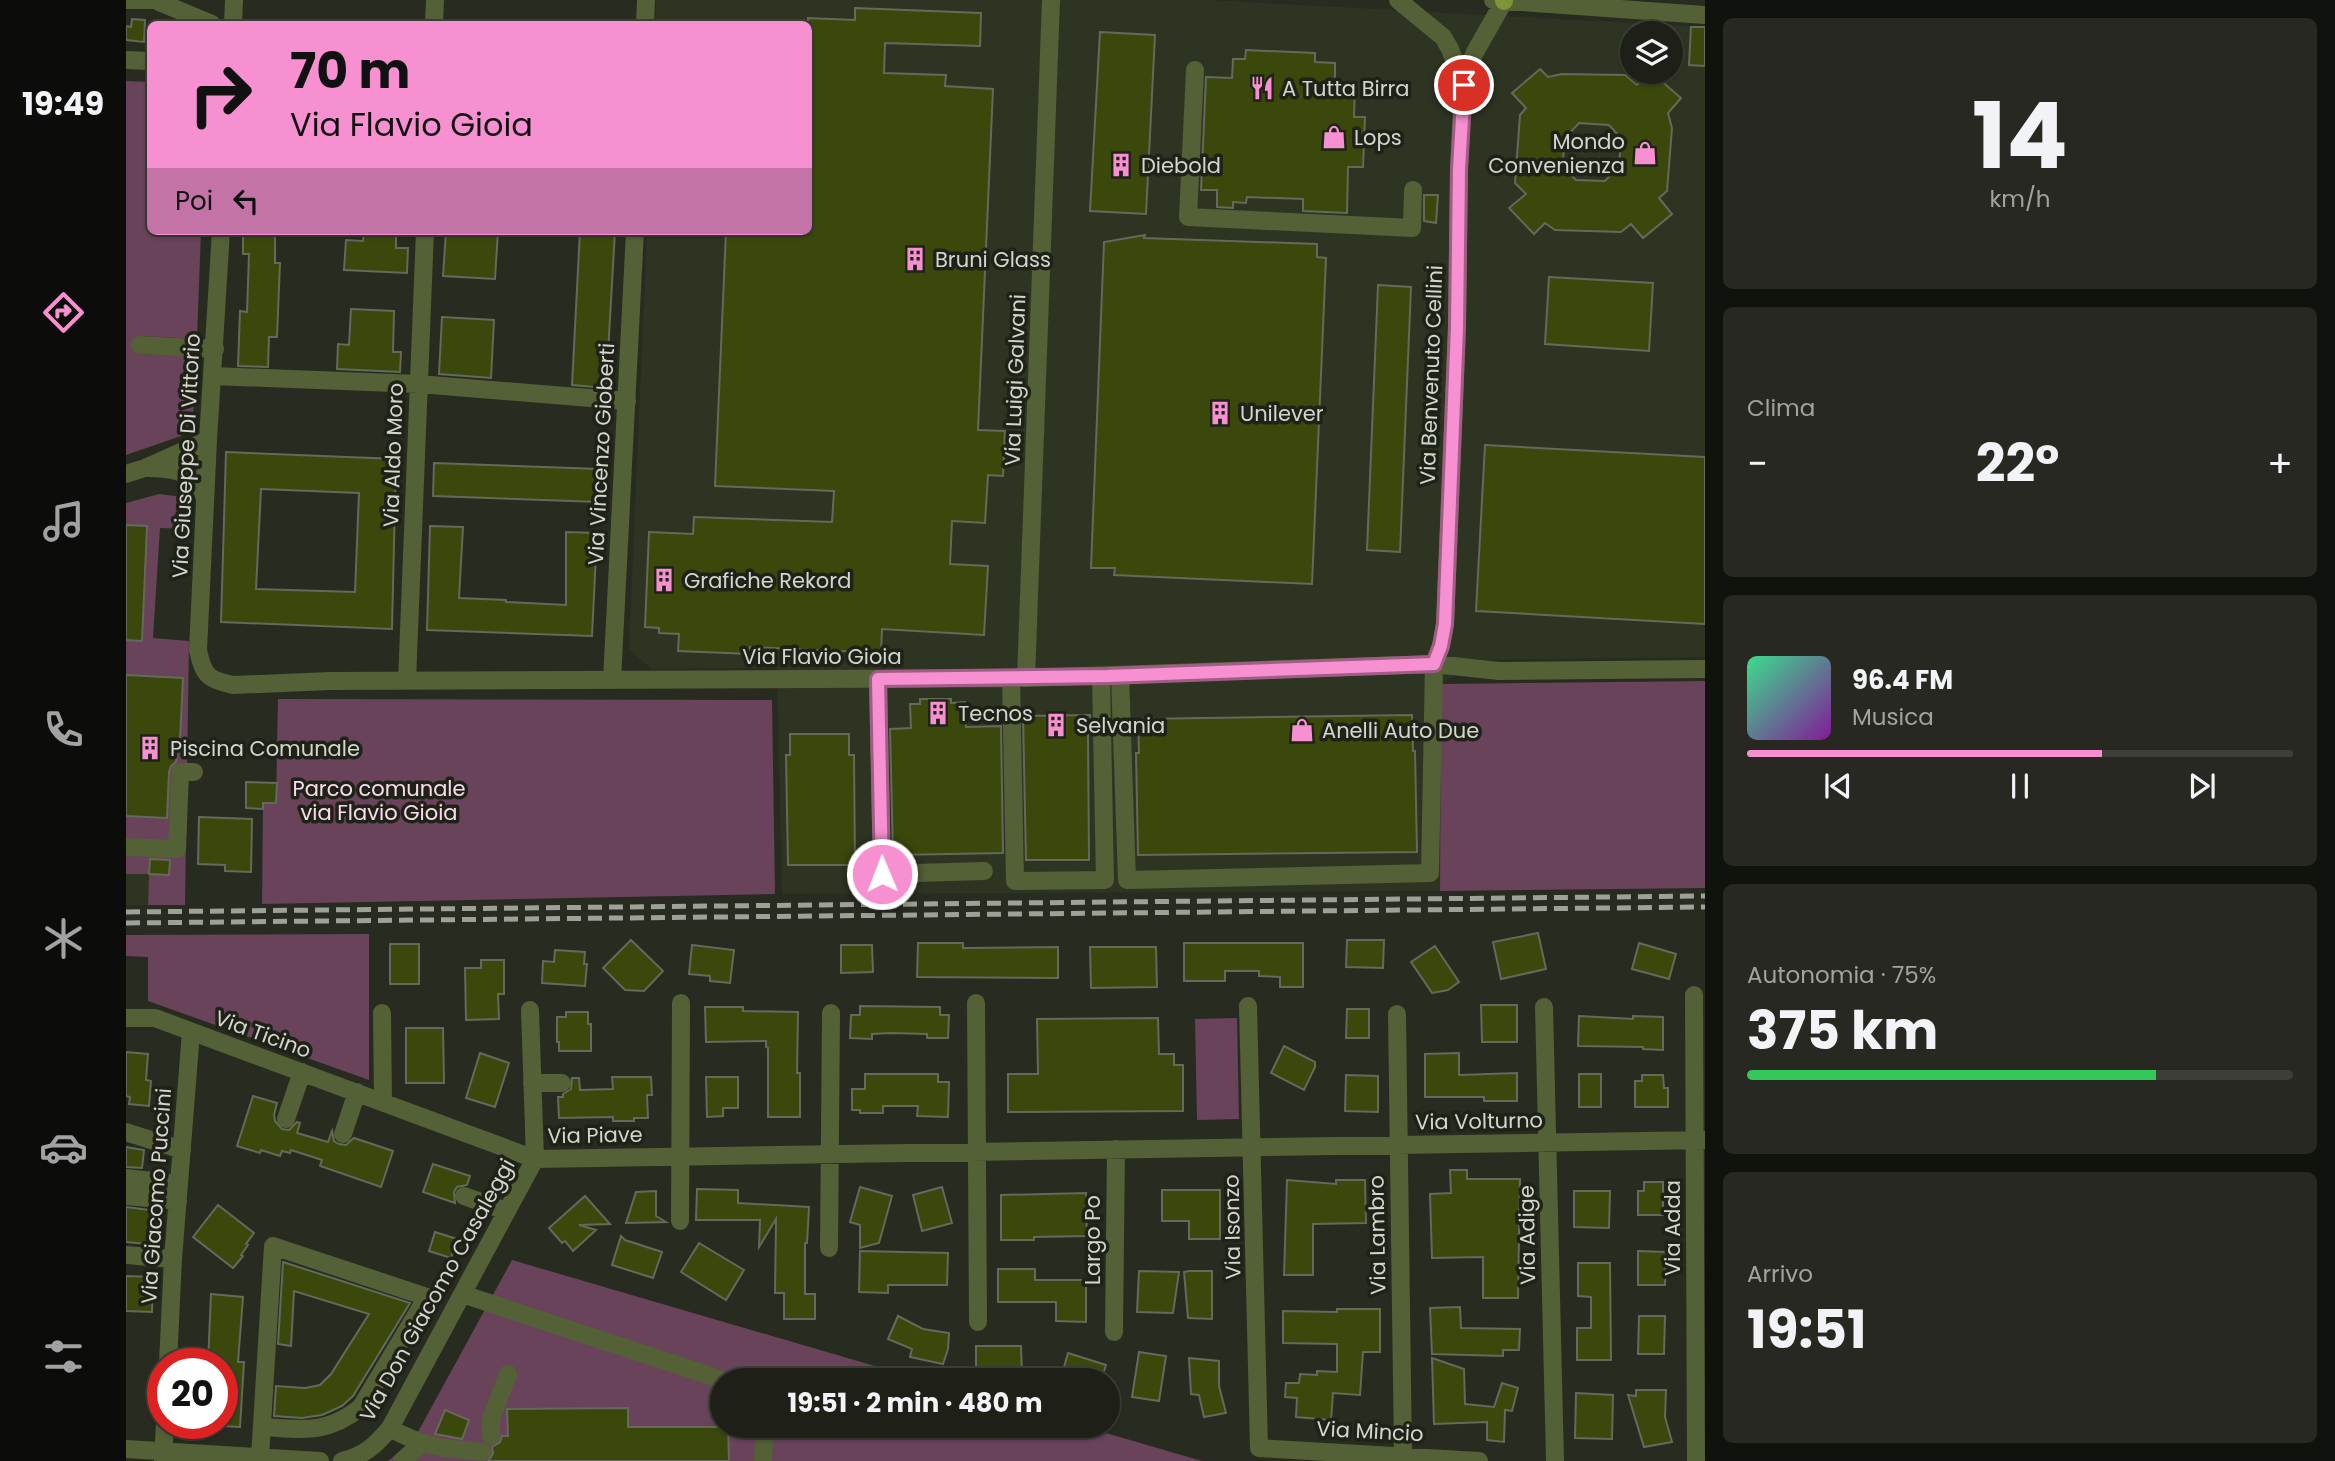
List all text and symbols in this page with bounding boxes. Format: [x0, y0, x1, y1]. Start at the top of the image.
map controls [1620, 21, 1683, 84]
button: layers [1620, 21, 1683, 84]
text: 70 m [290, 37, 410, 105]
icon: right [175, 49, 266, 140]
pin [1434, 55, 1494, 115]
icon: arrive [1445, 66, 1483, 104]
text: 14 [1972, 72, 2068, 200]
restaurant icon: A Tutta Birra [1248, 74, 1276, 102]
place label: A Tutta Birra [1282, 74, 1410, 103]
text: 19:49 [22, 81, 104, 126]
text: Via Flavio Gioia [290, 102, 533, 147]
shop icon: Lops [1320, 123, 1348, 151]
place label: Lops [1354, 123, 1402, 152]
place label: Mondo Convenienza [1488, 127, 1625, 180]
shop icon: Mondo Convenienza [1631, 139, 1659, 167]
building icon: Diebold [1107, 151, 1135, 179]
place label: Diebold [1141, 151, 1221, 180]
icon: left [227, 182, 265, 220]
text: Poi [175, 183, 213, 219]
text: km/h [1989, 183, 2051, 215]
building icon: Bruni Glass [901, 245, 929, 273]
place label: Bruni Glass [935, 245, 1051, 274]
street label: Via Benvenuto Cellini [1413, 264, 1449, 486]
icon: directions [39, 288, 88, 337]
street label: Via Luigi Galvani [998, 293, 1032, 467]
street label: Via Giuseppe Di Vittorio [165, 333, 207, 579]
street label: Via Vincenzo Gioberti [581, 342, 621, 566]
street label: Via Aldo Moro [376, 382, 410, 528]
text: Clima [1747, 392, 1815, 424]
building icon: Unilever [1206, 399, 1234, 427]
place label: Unilever [1240, 399, 1324, 428]
text: 22° [1976, 427, 2059, 500]
text: − [1747, 437, 1768, 490]
text: + [2267, 437, 2293, 490]
icon: music [39, 497, 88, 546]
building icon: Grafiche Rekord [650, 566, 678, 594]
place label: Grafiche Rekord [684, 566, 851, 595]
street label: Via Flavio Gioia [742, 642, 902, 671]
text: 96.4 FM [1852, 662, 1953, 698]
building icon: Tecnos [924, 699, 952, 727]
place label: Tecnos [958, 699, 1033, 728]
text: Musica [1852, 701, 1934, 733]
icon: phone [39, 705, 88, 754]
building icon: Selvania [1042, 711, 1070, 739]
place label: Selvania [1076, 711, 1165, 740]
shop icon: Anelli Auto Due [1288, 716, 1316, 744]
place label: Anelli Auto Due [1322, 716, 1479, 745]
building icon: Piscina Comunale [136, 734, 164, 762]
place label: Piscina Comunale [170, 734, 360, 763]
icon: previous [1819, 767, 1857, 805]
icon: pause [2001, 767, 2039, 805]
icon: next [2183, 767, 2221, 805]
park label: Parco comunale via Flavio Gioia [292, 774, 466, 827]
position arrow [845, 837, 919, 911]
icon: climate [39, 914, 88, 963]
text: Autonomia · 75% [1747, 959, 1936, 991]
text: 375 km [1747, 994, 1938, 1067]
street label: Via Ticino [211, 1003, 315, 1065]
street label: Via Giacomo Puccini [134, 1087, 178, 1305]
street label: Via Volturno [1415, 1105, 1543, 1137]
street label: Via Piave [547, 1120, 643, 1150]
icon: car [39, 1123, 88, 1172]
street label: Via Don Giacomo Casaleggi [352, 1153, 522, 1427]
street label: Via Isonzo [1217, 1174, 1247, 1280]
street label: Via Lambro [1361, 1175, 1393, 1295]
street label: Via Adda [1658, 1180, 1687, 1276]
street label: Via Adige [1512, 1185, 1542, 1285]
street label: Largo Po [1078, 1195, 1107, 1285]
text: Arrivo [1747, 1258, 1813, 1290]
text: 19:51 [1747, 1293, 1867, 1366]
icon: filters [39, 1332, 88, 1381]
speed limit sign: 20 [147, 1348, 238, 1439]
text: 19:51 · 2 min · 480 m [788, 1385, 1042, 1421]
street label: Via Mincio [1316, 1414, 1424, 1448]

